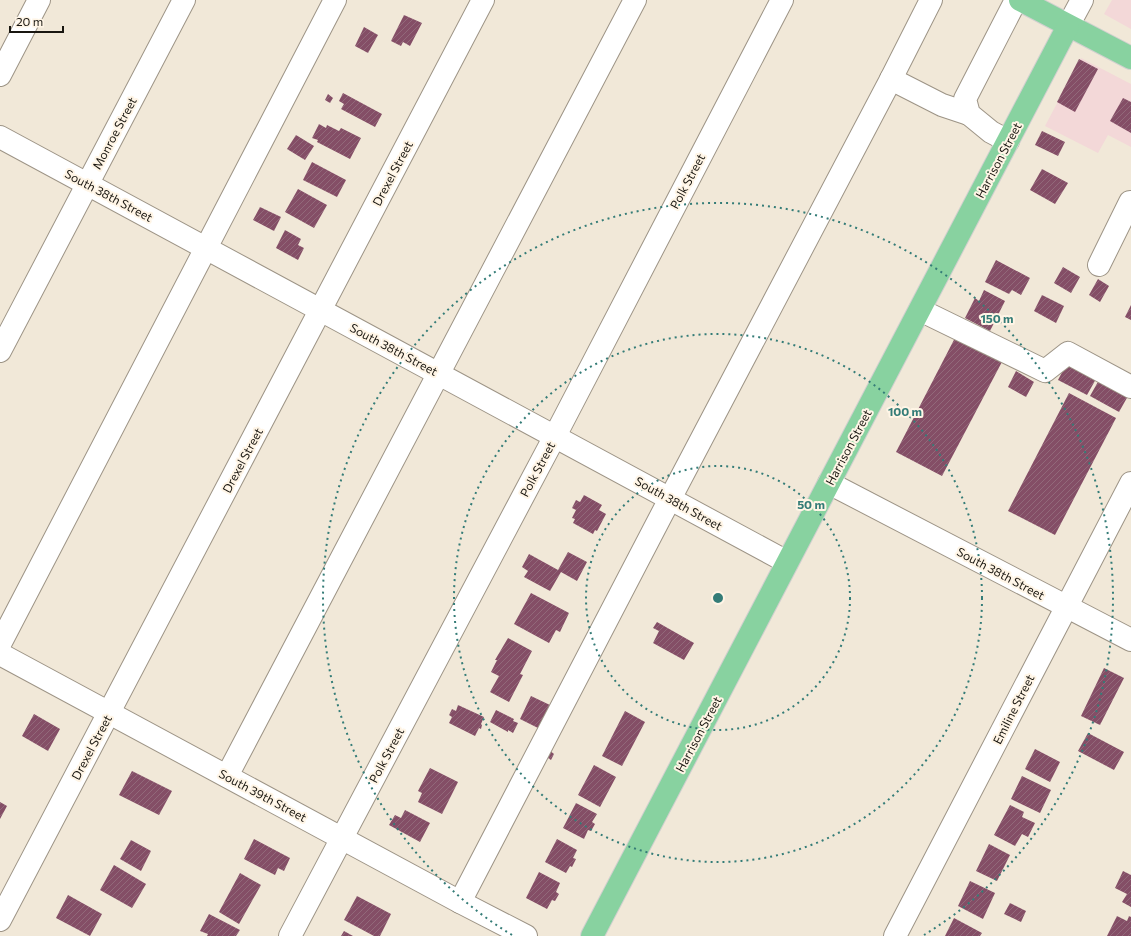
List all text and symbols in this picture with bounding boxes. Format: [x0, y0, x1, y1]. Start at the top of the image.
scale bar [10, 8, 63, 34]
text: 20 m [16, 14, 43, 28]
street label: Monroe Street [89, 94, 139, 172]
street label: Harrison Street [972, 120, 1024, 200]
street label: Drexel Street [369, 138, 415, 208]
street label: Polk Street [667, 151, 707, 211]
street label: South 38th Street [63, 166, 155, 224]
text: 150 m [980, 311, 1014, 325]
street label: South 38th Street [348, 320, 440, 378]
text: 100 m [888, 404, 922, 418]
street label: Harrison Street [822, 407, 874, 487]
street label: Drexel Street [219, 425, 265, 495]
street label: Polk Street [517, 439, 557, 499]
street label: South 38th Street [633, 473, 725, 533]
text: 50 m [797, 497, 825, 511]
street label: South 38th Street [955, 544, 1047, 602]
centre of rings [711, 591, 725, 605]
street label: Emiline Street [989, 672, 1037, 746]
street label: Harrison Street [672, 694, 724, 774]
street label: Drexel Street [68, 712, 114, 782]
street label: Polk Street [366, 725, 406, 785]
street label: South 39th Street [217, 766, 309, 824]

